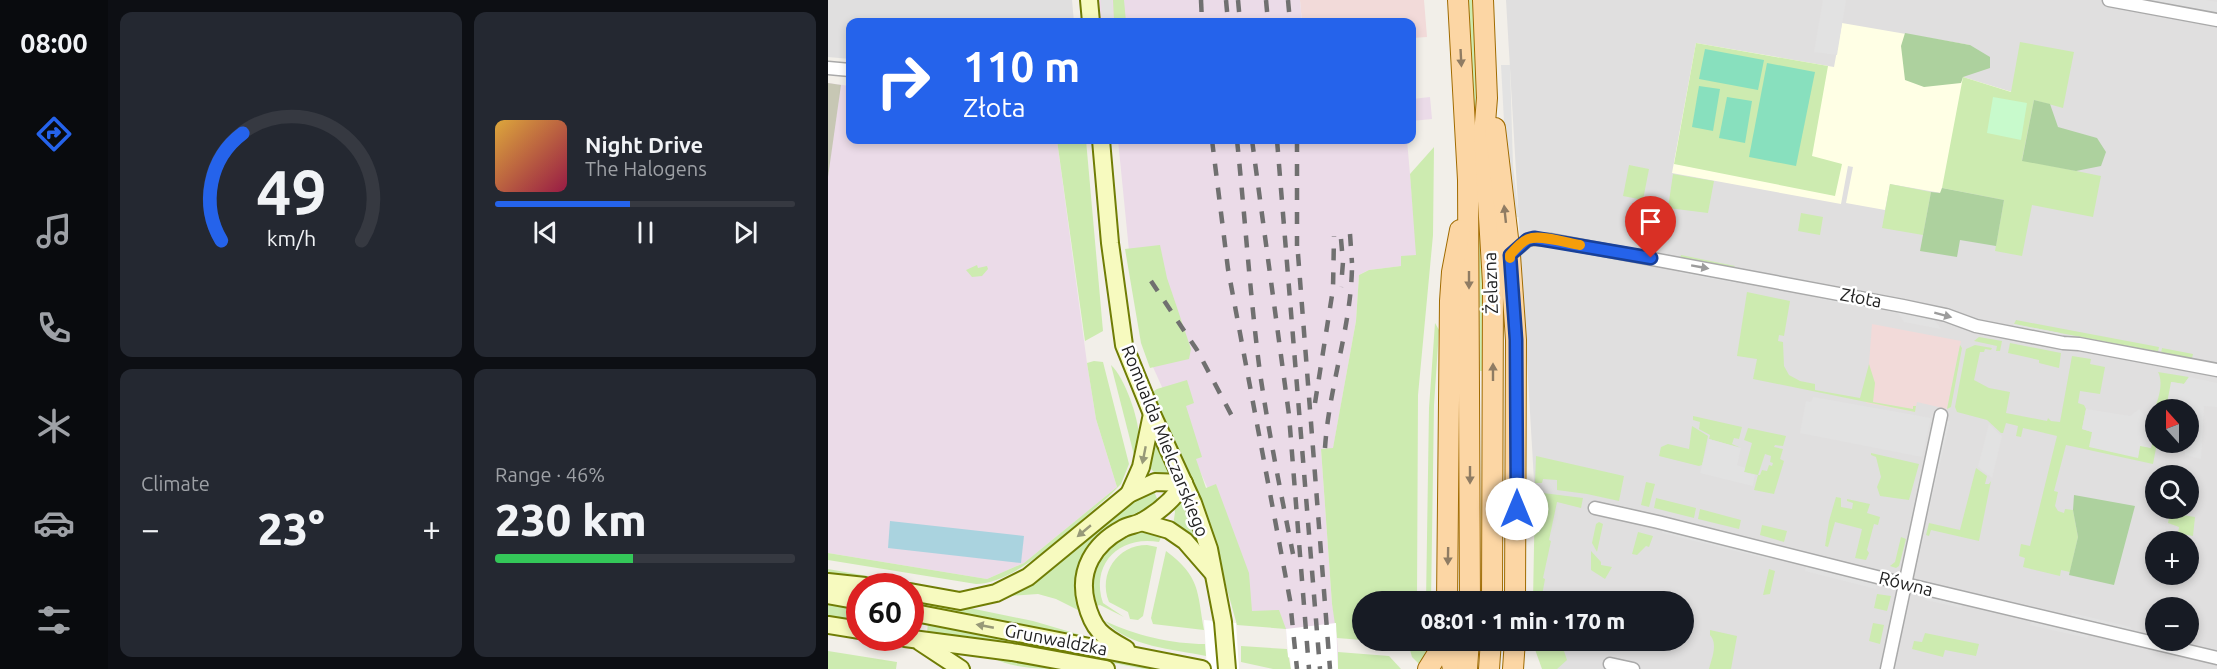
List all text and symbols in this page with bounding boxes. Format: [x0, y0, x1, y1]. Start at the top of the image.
text: 08:00 [20, 28, 88, 58]
icon: right [864, 42, 942, 120]
text: 110 m [963, 43, 1080, 90]
one-way arrow [1457, 49, 1466, 68]
text: Złota [963, 92, 1026, 122]
icon: directions [33, 113, 75, 155]
text: Night Drive [585, 132, 703, 157]
text: The Halogens [585, 157, 707, 180]
text: 49 [256, 158, 326, 228]
pin [1625, 196, 1676, 258]
one-way arrow [1500, 205, 1510, 224]
icon: arrive [1634, 205, 1667, 238]
icon: music [33, 210, 75, 252]
icon: previous [529, 216, 562, 249]
icon: pause [629, 216, 662, 249]
icon: next [729, 216, 762, 249]
text: km/h [266, 227, 316, 251]
street label: Żelazna [1479, 252, 1501, 314]
one-way arrow [1691, 263, 1710, 272]
one-way arrow [1464, 271, 1474, 290]
street label: Złota [1839, 283, 1884, 311]
icon: phone [33, 307, 75, 349]
one-way arrow [1935, 311, 1953, 320]
street label: Romualda Mielczarskiego [1118, 342, 1214, 539]
one-way arrow [1488, 363, 1498, 382]
north arrow [2145, 399, 2199, 453]
map controls [2145, 399, 2199, 651]
icon: climate [33, 405, 75, 447]
one-way arrow [1139, 446, 1148, 465]
text: Range · 46% [495, 463, 605, 486]
button: search [2145, 465, 2199, 519]
one-way arrow [1465, 466, 1475, 485]
text: Climate [141, 472, 210, 495]
position arrow [1485, 477, 1549, 541]
text: 230 km [495, 494, 647, 545]
icon: car [33, 502, 75, 544]
text: 23° [257, 503, 325, 554]
text: − [141, 510, 160, 547]
text: + [422, 510, 441, 547]
one-way arrow [1076, 525, 1091, 537]
button: + [2145, 531, 2199, 585]
one-way arrow [1443, 546, 1453, 565]
street label: Równa [1877, 567, 1935, 599]
speed limit sign: 60 [846, 573, 924, 651]
button: − [2145, 597, 2199, 651]
icon: filters [33, 599, 75, 641]
text: 08:01 · 1 min · 170 m [1421, 608, 1625, 633]
street label: Grunwaldzka [1003, 619, 1109, 659]
one-way arrow [975, 621, 994, 630]

